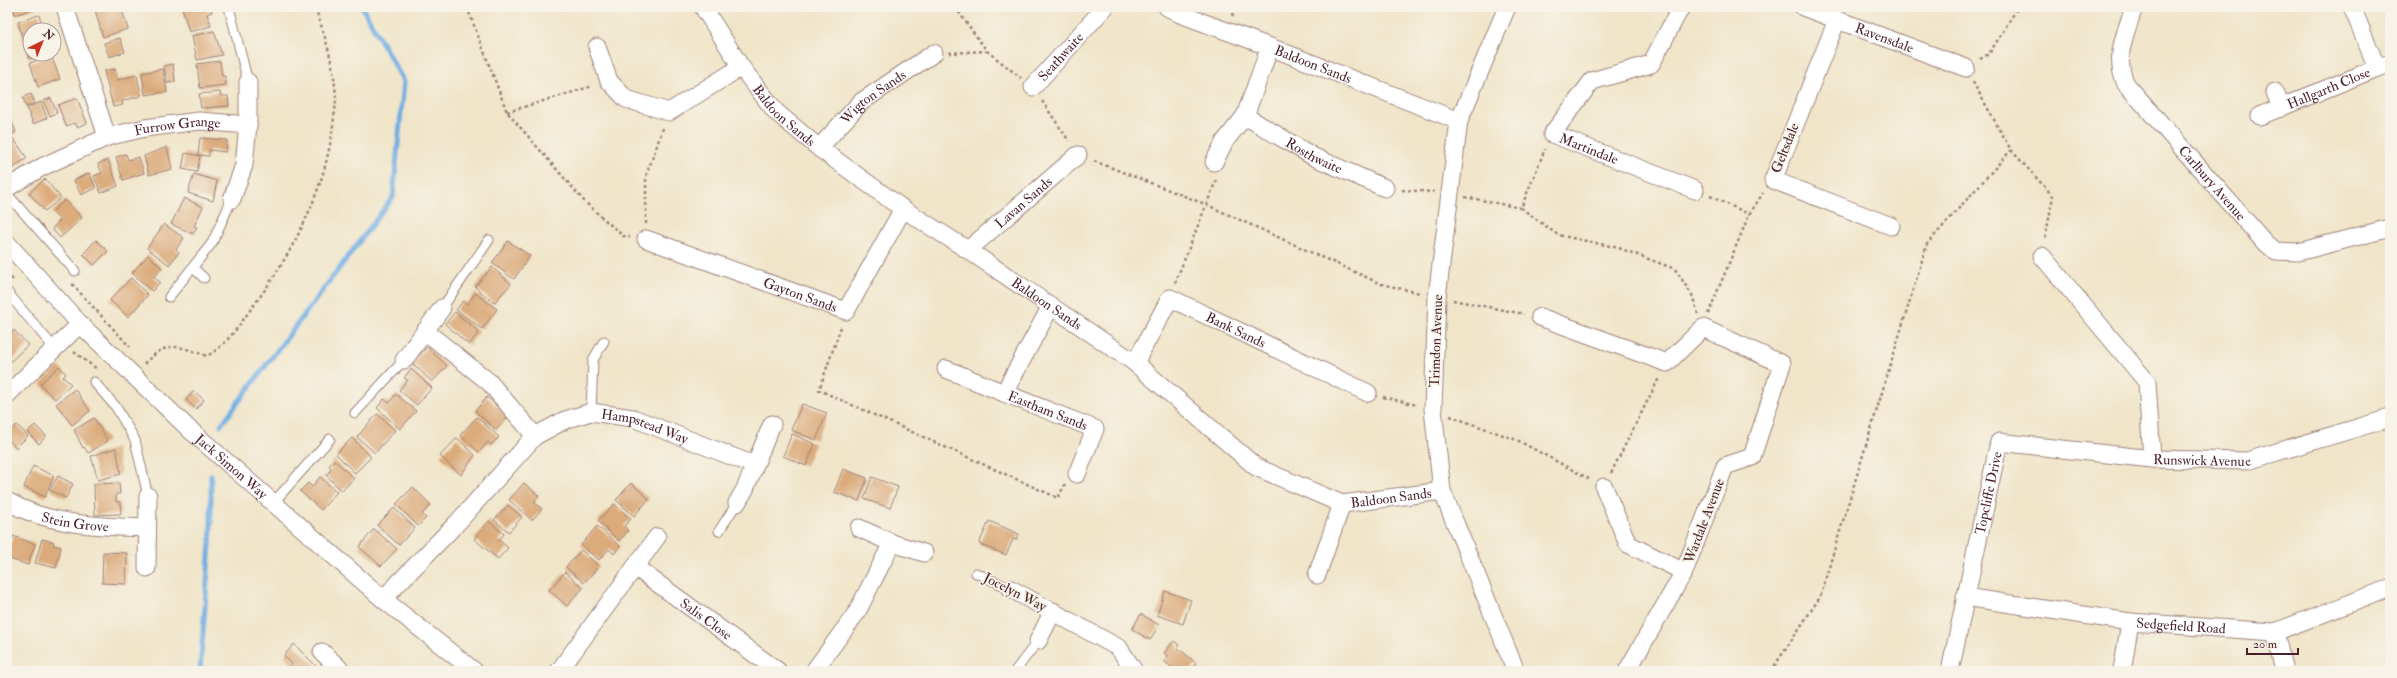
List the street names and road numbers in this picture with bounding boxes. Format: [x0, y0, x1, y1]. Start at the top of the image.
street label: Ravensdale [1853, 19, 1916, 56]
street label: Seathwaite [1034, 29, 1087, 84]
street label: Baldoon Sands [1272, 41, 1354, 87]
street label: Hallgarth Close [2284, 63, 2373, 113]
street label: Wigton Sands [836, 66, 909, 128]
street label: Baldoon Sands [749, 81, 819, 150]
street label: Furrow Grange [132, 112, 221, 139]
street label: Geltsdale [1767, 120, 1803, 176]
street label: Martindale [1557, 129, 1621, 168]
street label: Rosthwaite [1283, 134, 1345, 177]
street label: Carlbury Avenue [2175, 142, 2250, 224]
street label: Lavan Sands [991, 173, 1055, 232]
street label: Gayton Sands [761, 273, 840, 316]
street label: Baldoon Sands [1008, 273, 1086, 333]
street label: Trimdon Avenue [1426, 294, 1446, 388]
street label: Bank Sands [1203, 308, 1269, 351]
street label: Eastham Sands [1005, 387, 1090, 434]
street label: Hampstead Way [600, 405, 692, 448]
street label: Jack Simon Way [191, 429, 272, 504]
street label: Topcliffe Drive [1971, 450, 2005, 536]
street label: Runswick Avenue [2153, 451, 2253, 470]
street label: Wardale Avenue [1680, 476, 1728, 567]
street label: Baldoon Sands [1349, 484, 1433, 511]
street label: Stein Grove [40, 508, 109, 535]
street label: Jocelyn Way [979, 568, 1050, 616]
street label: Salis Close [677, 594, 735, 643]
street label: Sedgefield Road [2136, 614, 2226, 637]

